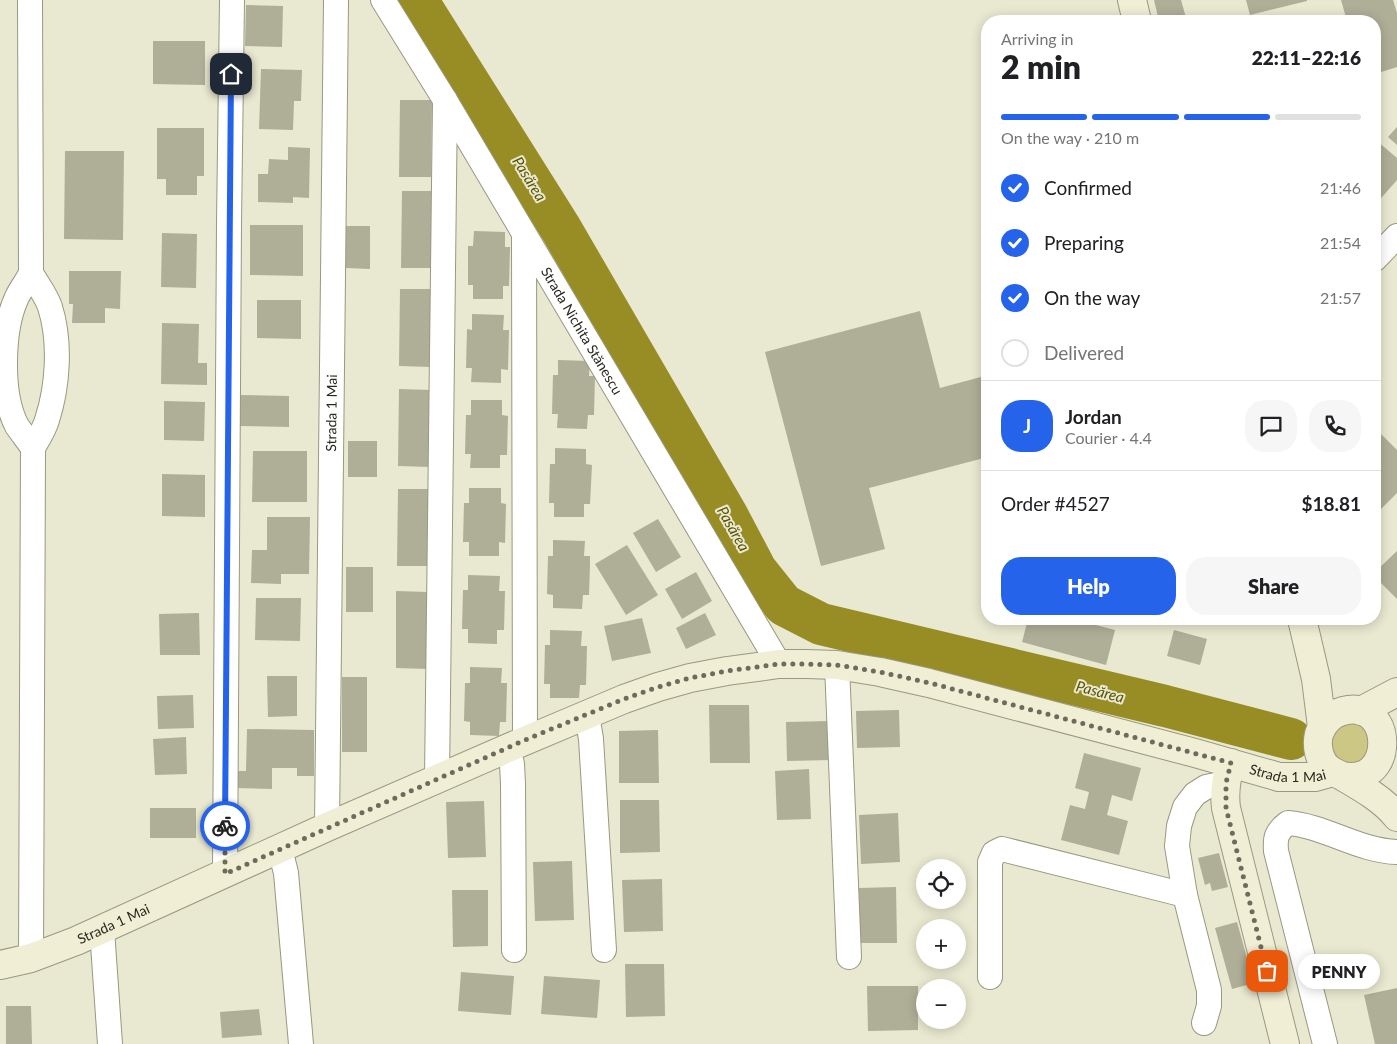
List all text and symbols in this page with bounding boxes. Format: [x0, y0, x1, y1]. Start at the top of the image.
text: Arriving in [1001, 29, 1074, 48]
text: 22:11–22:16 [1252, 46, 1361, 69]
text: 2 min [1001, 47, 1081, 86]
pin [210, 53, 252, 95]
icon: home [217, 60, 245, 88]
text: On the way · 210 m [1001, 128, 1139, 147]
water label: Pasărea [509, 153, 551, 204]
icon: check [1001, 174, 1029, 202]
text: Confirmed [1044, 176, 1132, 199]
text: 21:46 [1320, 178, 1361, 197]
icon: check [1001, 229, 1029, 257]
text: Preparing [1044, 231, 1124, 254]
text: 21:54 [1320, 233, 1361, 252]
street label: Strada Nichita Stănescu [538, 264, 626, 397]
icon: check [1001, 284, 1029, 312]
text: On the way [1044, 286, 1140, 309]
text: 21:57 [1320, 288, 1361, 307]
text: Delivered [1044, 341, 1124, 364]
street label: Strada 1 Mai [322, 374, 340, 452]
button: chat [1245, 400, 1297, 452]
button: phone [1309, 400, 1361, 452]
text: Jordan [1065, 405, 1122, 428]
text: J [1023, 414, 1031, 437]
text: Courier · 4.4 [1065, 428, 1152, 447]
text: Order #4527 [1001, 492, 1110, 515]
text: $18.81 [1301, 492, 1361, 515]
water label: Pasărea [714, 503, 754, 554]
button: Help [1001, 557, 1176, 615]
button: Share [1186, 557, 1361, 615]
water label: Pasărea [1074, 676, 1126, 706]
street label: Strada 1 Mai [1248, 760, 1328, 785]
courier [200, 801, 250, 851]
icon: bike [211, 812, 239, 840]
map controls [916, 859, 966, 1029]
button: locate [916, 859, 966, 909]
street label: Strada 1 Mai [74, 900, 152, 947]
button: + [916, 919, 966, 969]
pin [1246, 950, 1288, 992]
callout: PENNY [1297, 954, 1380, 988]
icon: bag [1253, 957, 1281, 985]
text: PENNY [1312, 962, 1366, 981]
button: − [916, 979, 966, 1029]

